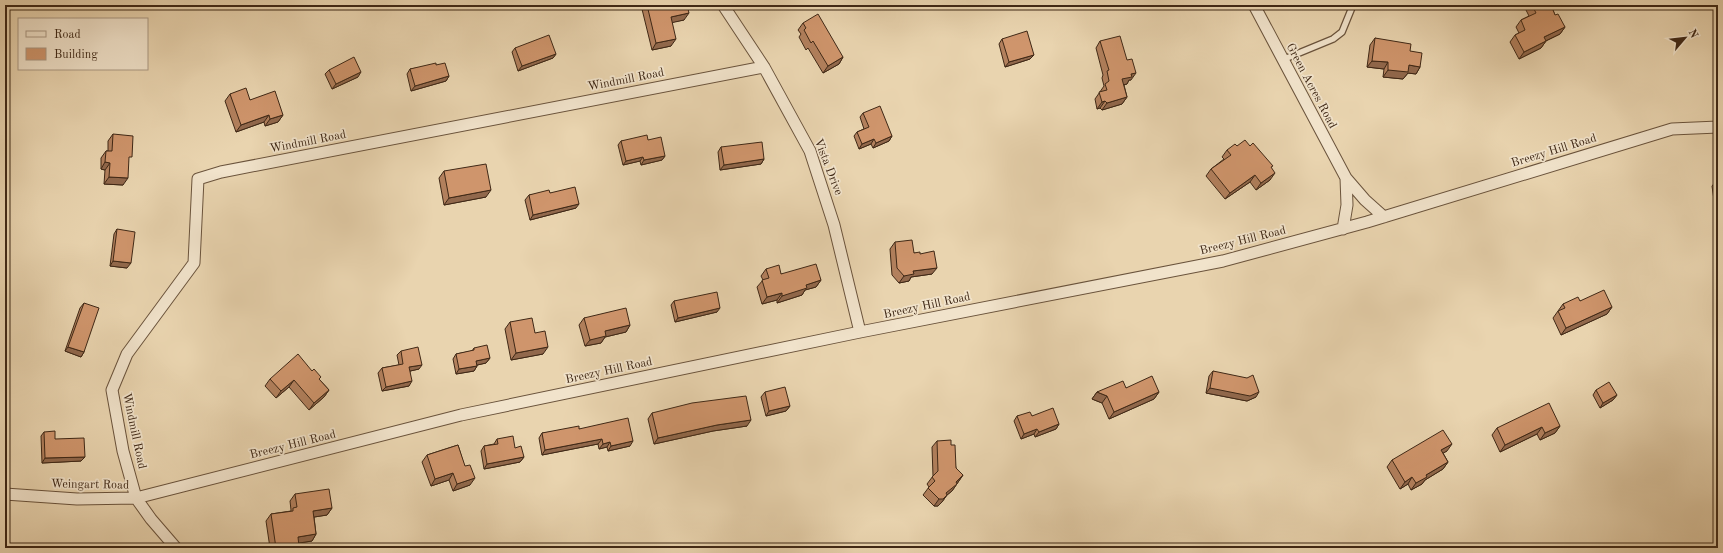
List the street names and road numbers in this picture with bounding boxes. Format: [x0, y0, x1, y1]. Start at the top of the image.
street label: Green Acres Road [1283, 41, 1339, 131]
street label: Windmill Road [587, 67, 665, 93]
street label: Windmill Road [269, 129, 347, 155]
street label: Breezy Hill Road [1510, 132, 1598, 170]
street label: Vista Drive [812, 137, 844, 197]
street label: Breezy Hill Road [1199, 224, 1287, 258]
street label: Breezy Hill Road [882, 291, 972, 321]
street label: Breezy Hill Road [564, 356, 654, 386]
street label: Windmill Road [120, 392, 148, 470]
street label: Breezy Hill Road [249, 428, 337, 462]
street label: Weingart Road [51, 478, 129, 492]

